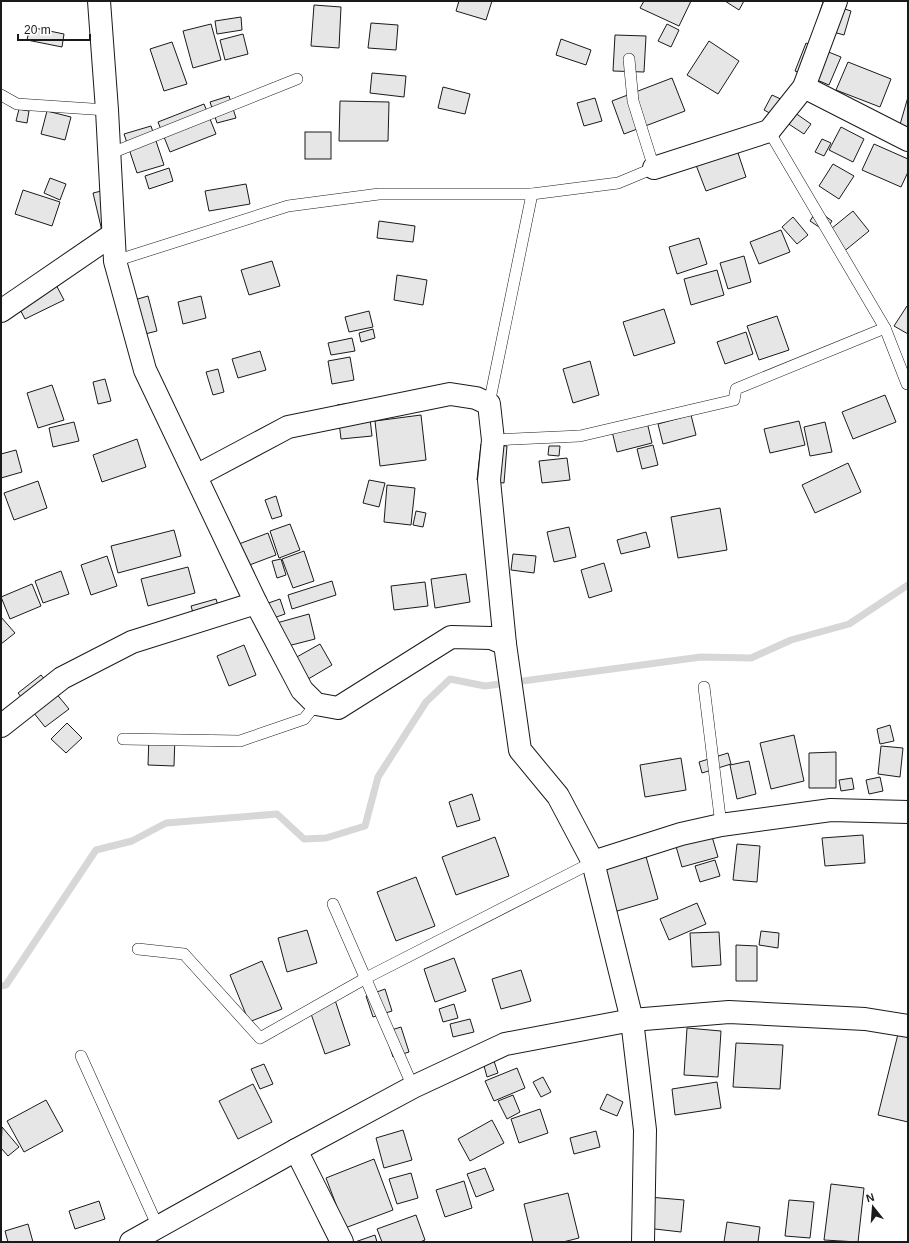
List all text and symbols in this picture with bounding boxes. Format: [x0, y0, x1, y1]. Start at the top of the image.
scale bar [18, 16, 90, 42]
text: 20 m [24, 23, 51, 37]
north arrow [853, 1187, 893, 1227]
text: N [865, 1191, 876, 1204]

